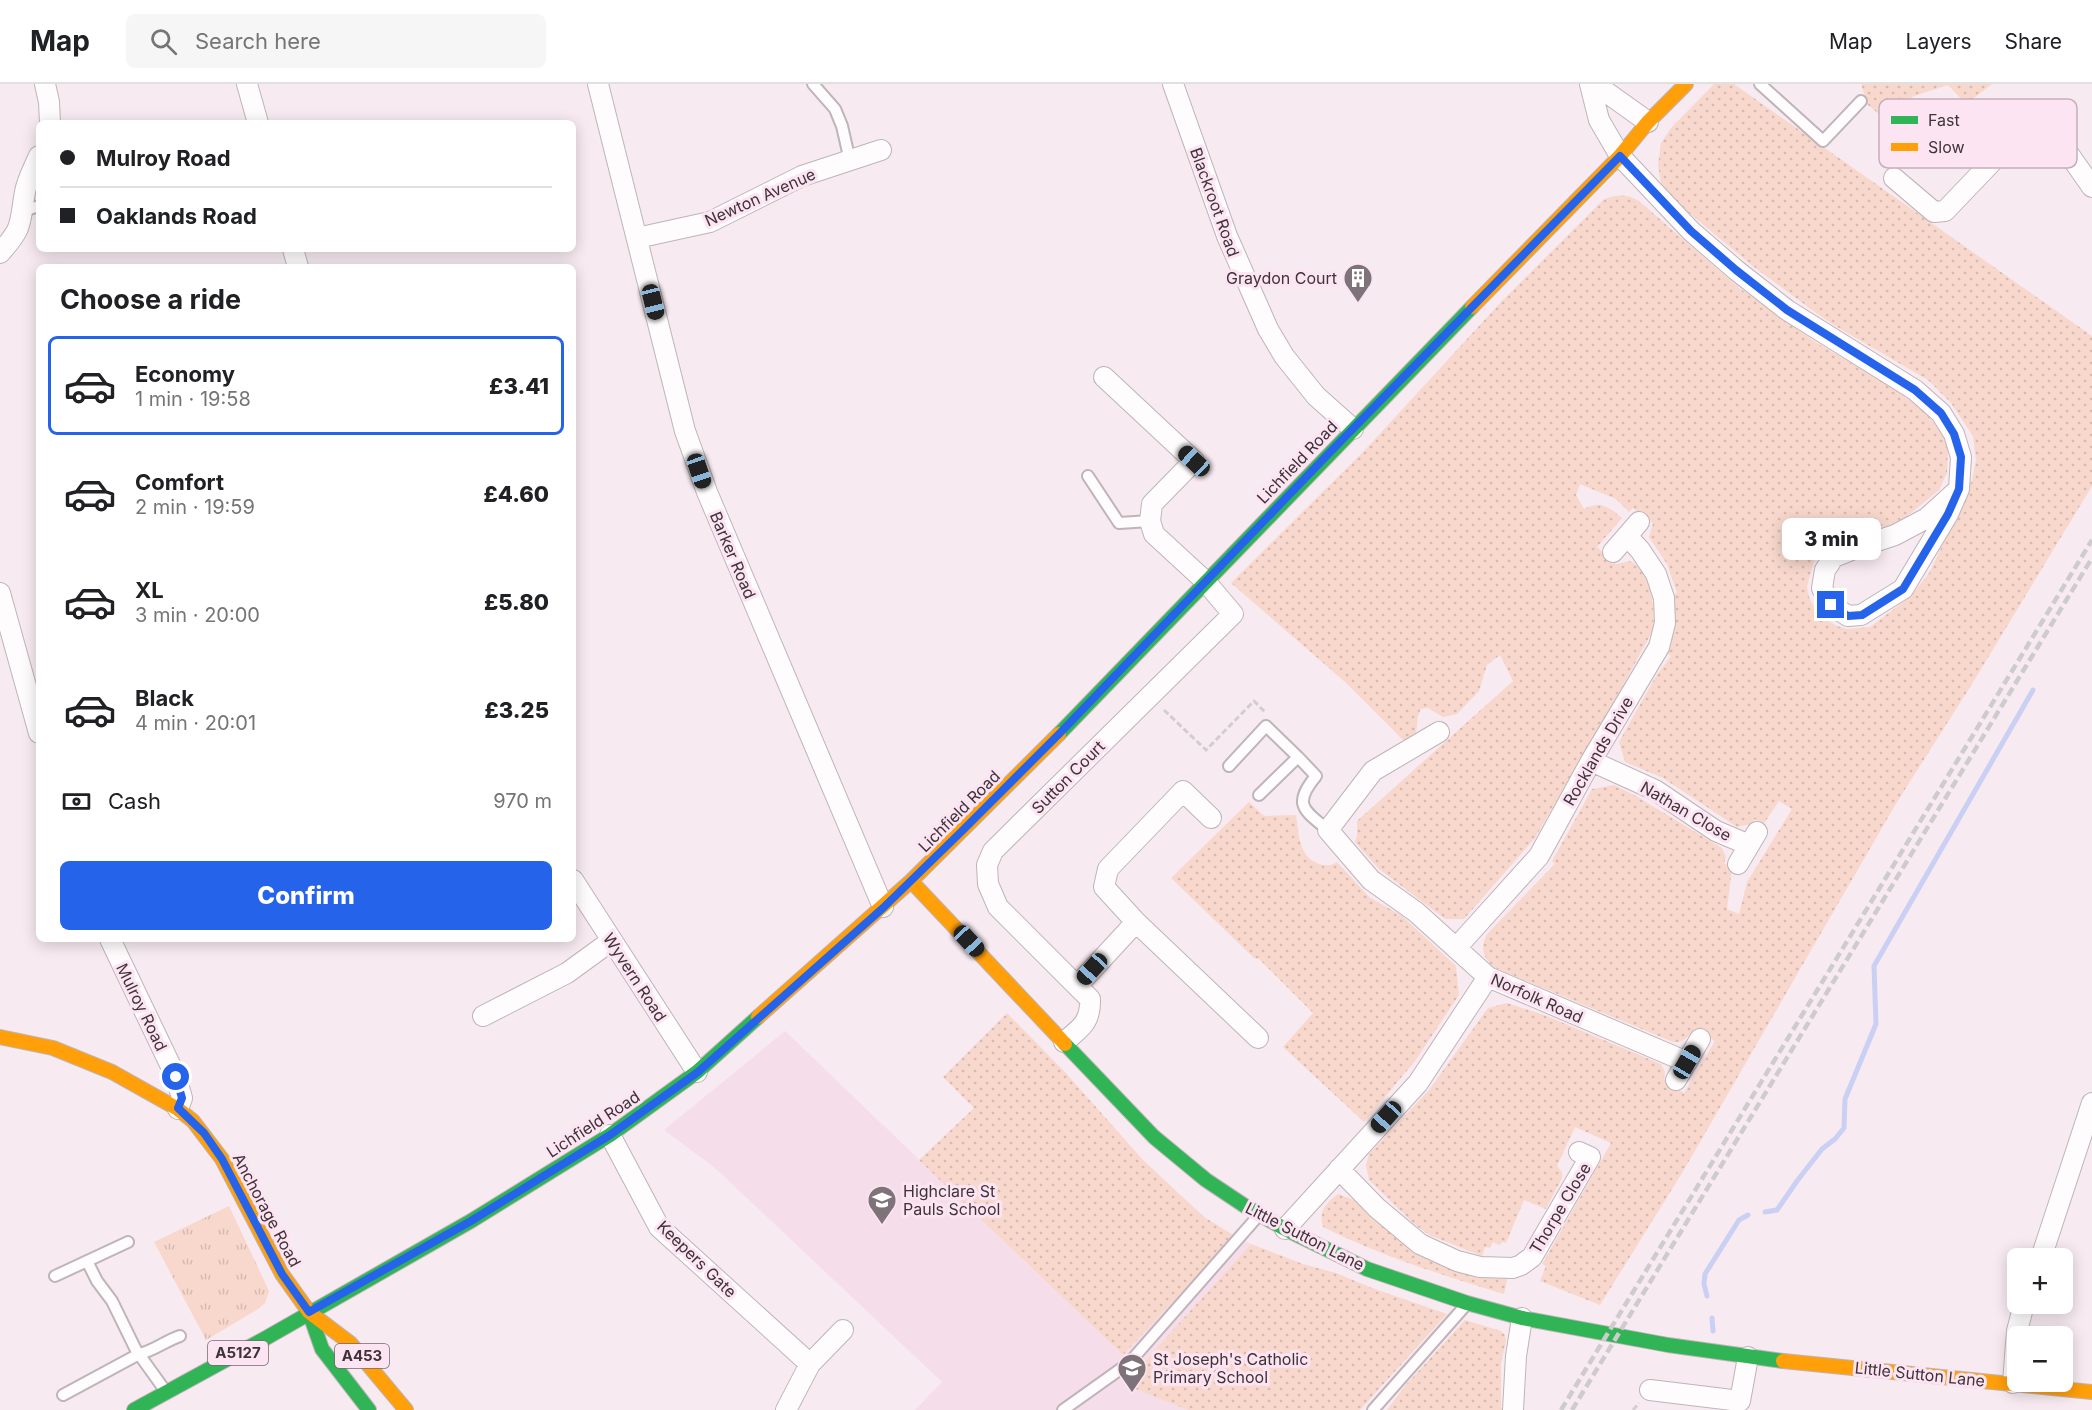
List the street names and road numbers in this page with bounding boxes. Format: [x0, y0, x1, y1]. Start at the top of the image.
street label: Blackroot Road [1186, 145, 1244, 259]
street label: Newton Avenue [702, 164, 818, 230]
street label: Lichfield Road [1252, 416, 1342, 508]
street label: Barker Road [706, 508, 760, 602]
street label: Rocklands Drive [1559, 693, 1637, 809]
street label: Sutton Court [1027, 736, 1109, 818]
street label: Lichfield Road [914, 766, 1004, 856]
street label: Nathan Close [1637, 777, 1735, 845]
street label: Wyvern Road [599, 929, 671, 1025]
street label: Mulroy Road [112, 960, 172, 1054]
street label: Norfolk Road [1488, 969, 1586, 1027]
street label: Lichfield Road [543, 1086, 643, 1162]
street label: Anchorage Road [229, 1150, 305, 1270]
street label: Thorpe Close [1525, 1159, 1595, 1257]
street label: Little Sutton Lane [1242, 1197, 1368, 1275]
street label: Keepers Gate [653, 1216, 741, 1302]
road number: A5127 [208, 1341, 268, 1365]
road number: A453 [335, 1344, 389, 1368]
street label: Little Sutton Lane [1854, 1357, 1986, 1391]

